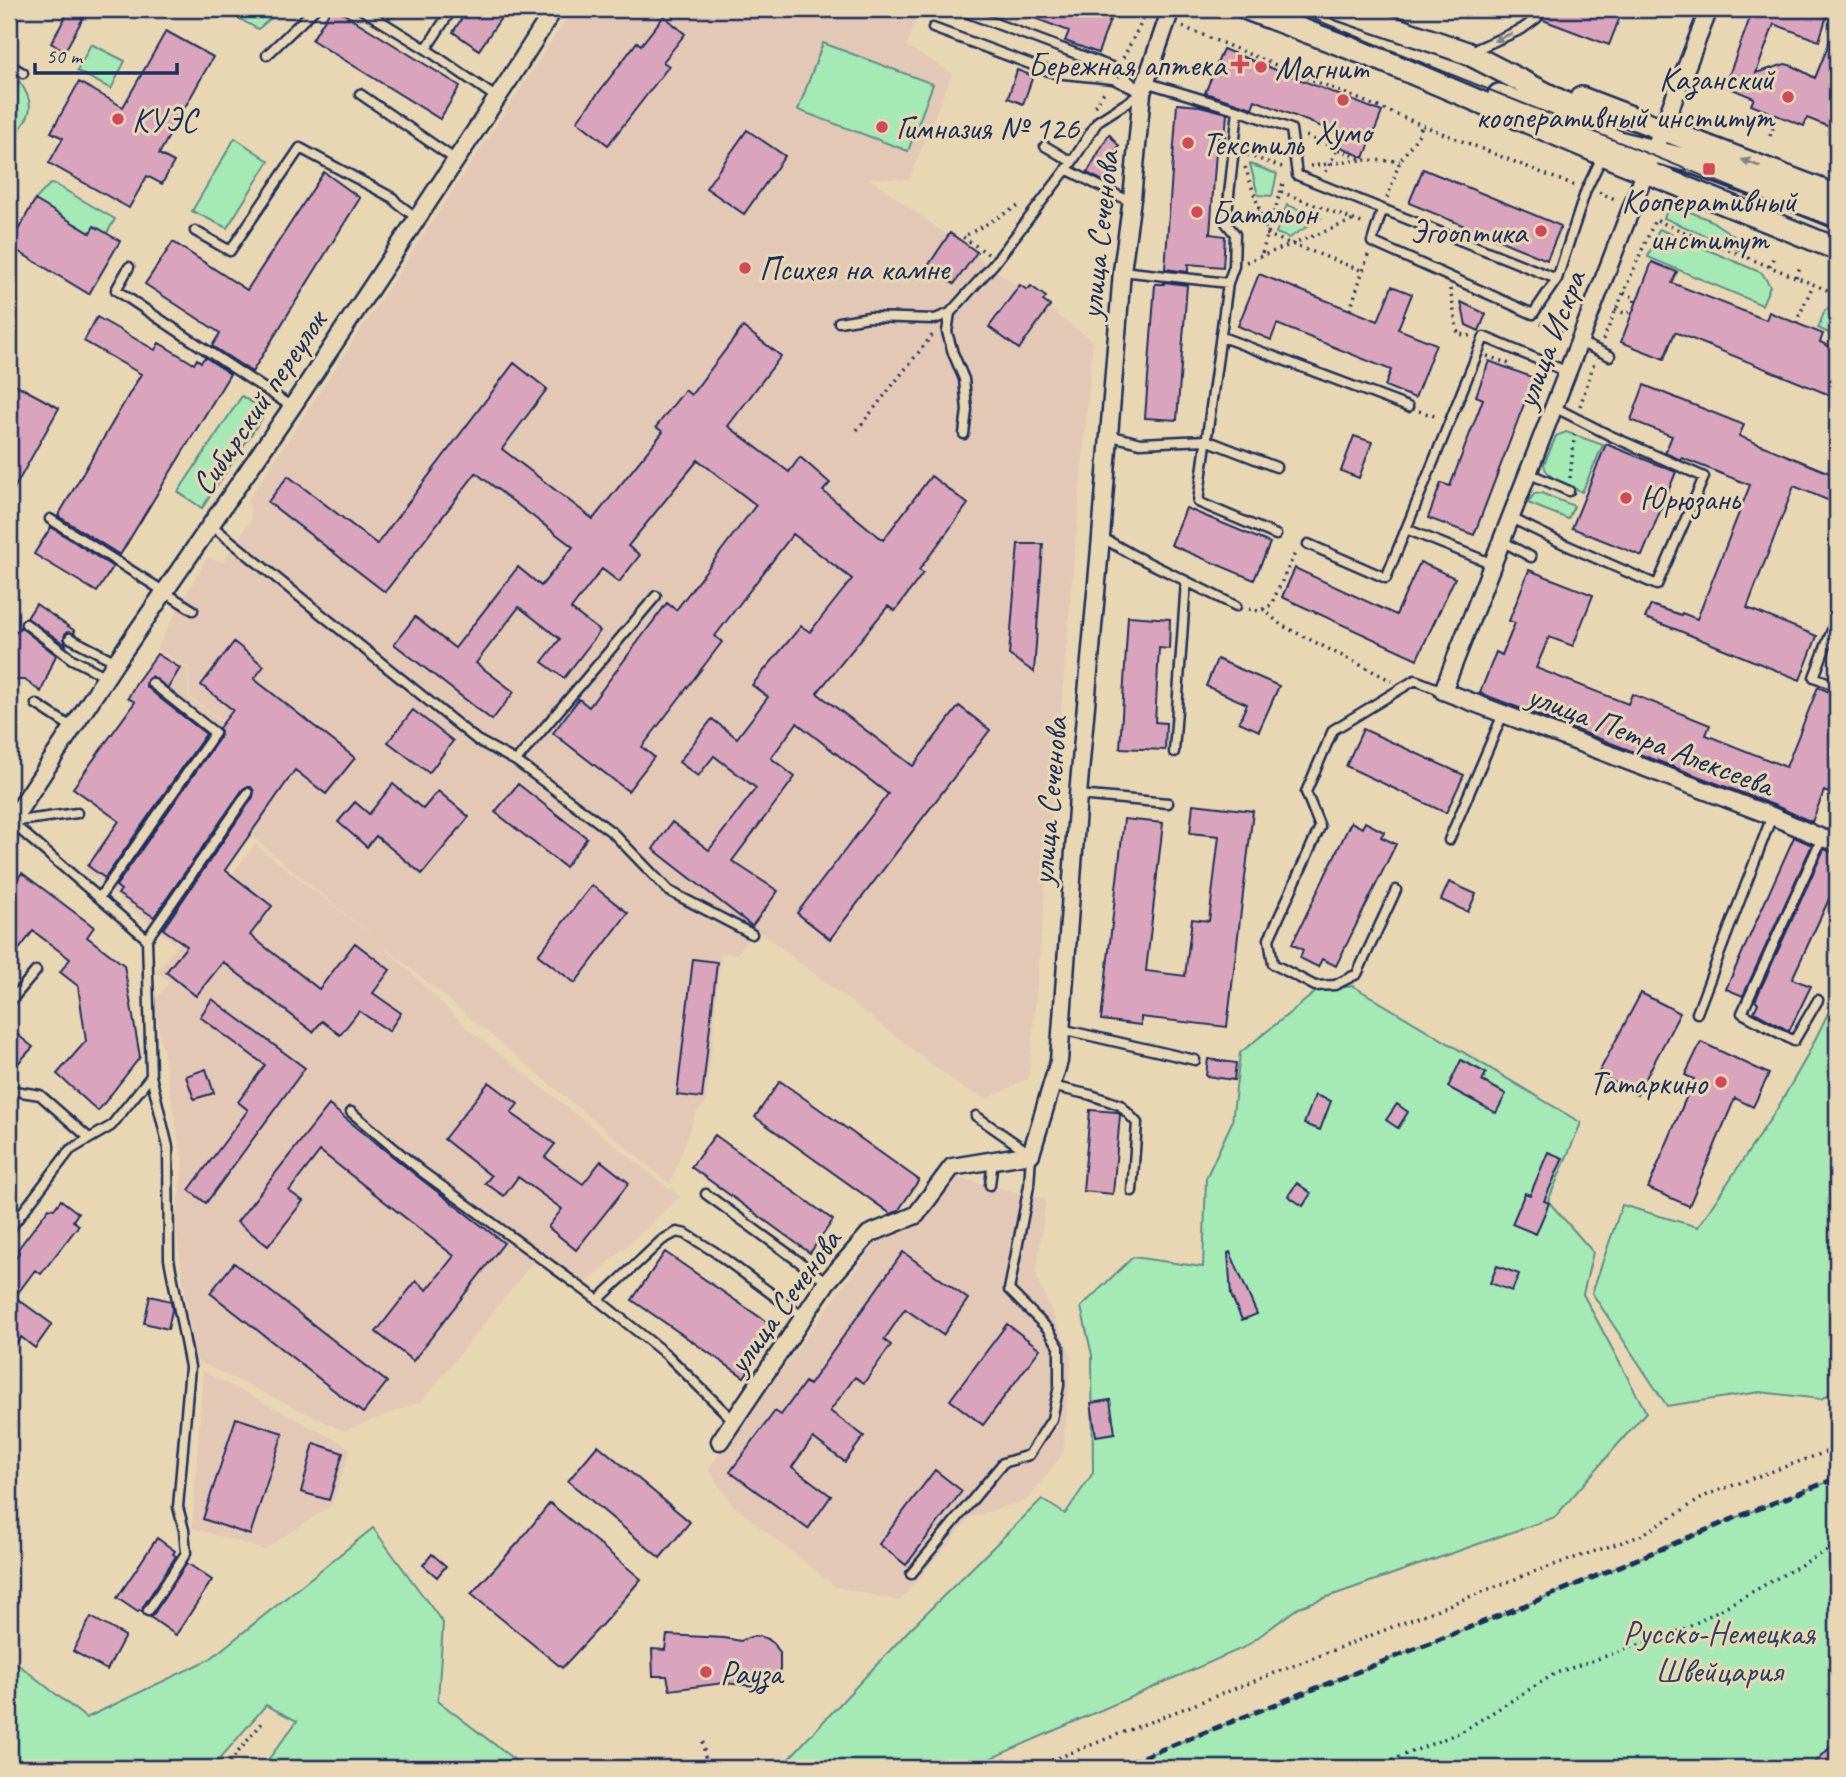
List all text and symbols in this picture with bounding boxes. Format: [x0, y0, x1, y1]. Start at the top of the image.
scale bar [35, 32, 177, 76]
one-way arrow [1493, 32, 1514, 43]
text: 50 m [46, 43, 84, 69]
place label: Бережная аптека [1028, 44, 1229, 86]
place label: Магнит [1275, 47, 1370, 89]
marker: Бережная аптека [1232, 56, 1248, 72]
place label: Казанский кооперативный институт [1476, 58, 1776, 138]
marker: Магнит [1253, 59, 1269, 75]
marker: Казанский кооперативный институт [1780, 89, 1796, 105]
marker: Хумо [1335, 92, 1351, 108]
place label: КУЭС [132, 99, 200, 141]
place label: Гимназия № 126 [896, 107, 1080, 149]
marker: КУЭС [110, 111, 126, 127]
place label: Хумо [1315, 111, 1375, 153]
marker: Гимназия № 126 [874, 119, 890, 135]
place label: Текстиль [1202, 123, 1305, 165]
marker: Текстиль [1180, 135, 1196, 151]
street label: улица Сеченова [1069, 147, 1129, 323]
one-way arrow [1740, 157, 1761, 168]
marker: Кооперативный институт [1701, 161, 1717, 177]
place label: Кооперативный институт [1621, 180, 1799, 260]
place label: Батальон [1211, 192, 1320, 234]
marker: Батальон [1189, 204, 1205, 220]
place label: Эгооптика [1410, 211, 1530, 253]
marker: Эгооптика [1533, 223, 1549, 239]
place label: Психея на камне [759, 248, 951, 290]
marker: Психея на камне [737, 260, 753, 276]
street label: улица Искра [1504, 262, 1596, 416]
street label: Сибирский переулок [182, 300, 338, 503]
place label: Юрюзань [1640, 478, 1742, 520]
marker: Юрюзань [1618, 490, 1634, 506]
street label: улица Петра Алексеева [1520, 673, 1782, 807]
street label: улица Сеченова [1021, 713, 1077, 889]
place label: Татаркино [1589, 1062, 1709, 1104]
marker: Татаркино [1713, 1074, 1729, 1090]
street label: улица Сеченова [716, 1219, 852, 1384]
park label: Русско-Немецкая Швейцария [1623, 1612, 1816, 1692]
place label: Рауза [720, 1652, 785, 1694]
marker: Рауза [698, 1664, 714, 1680]

